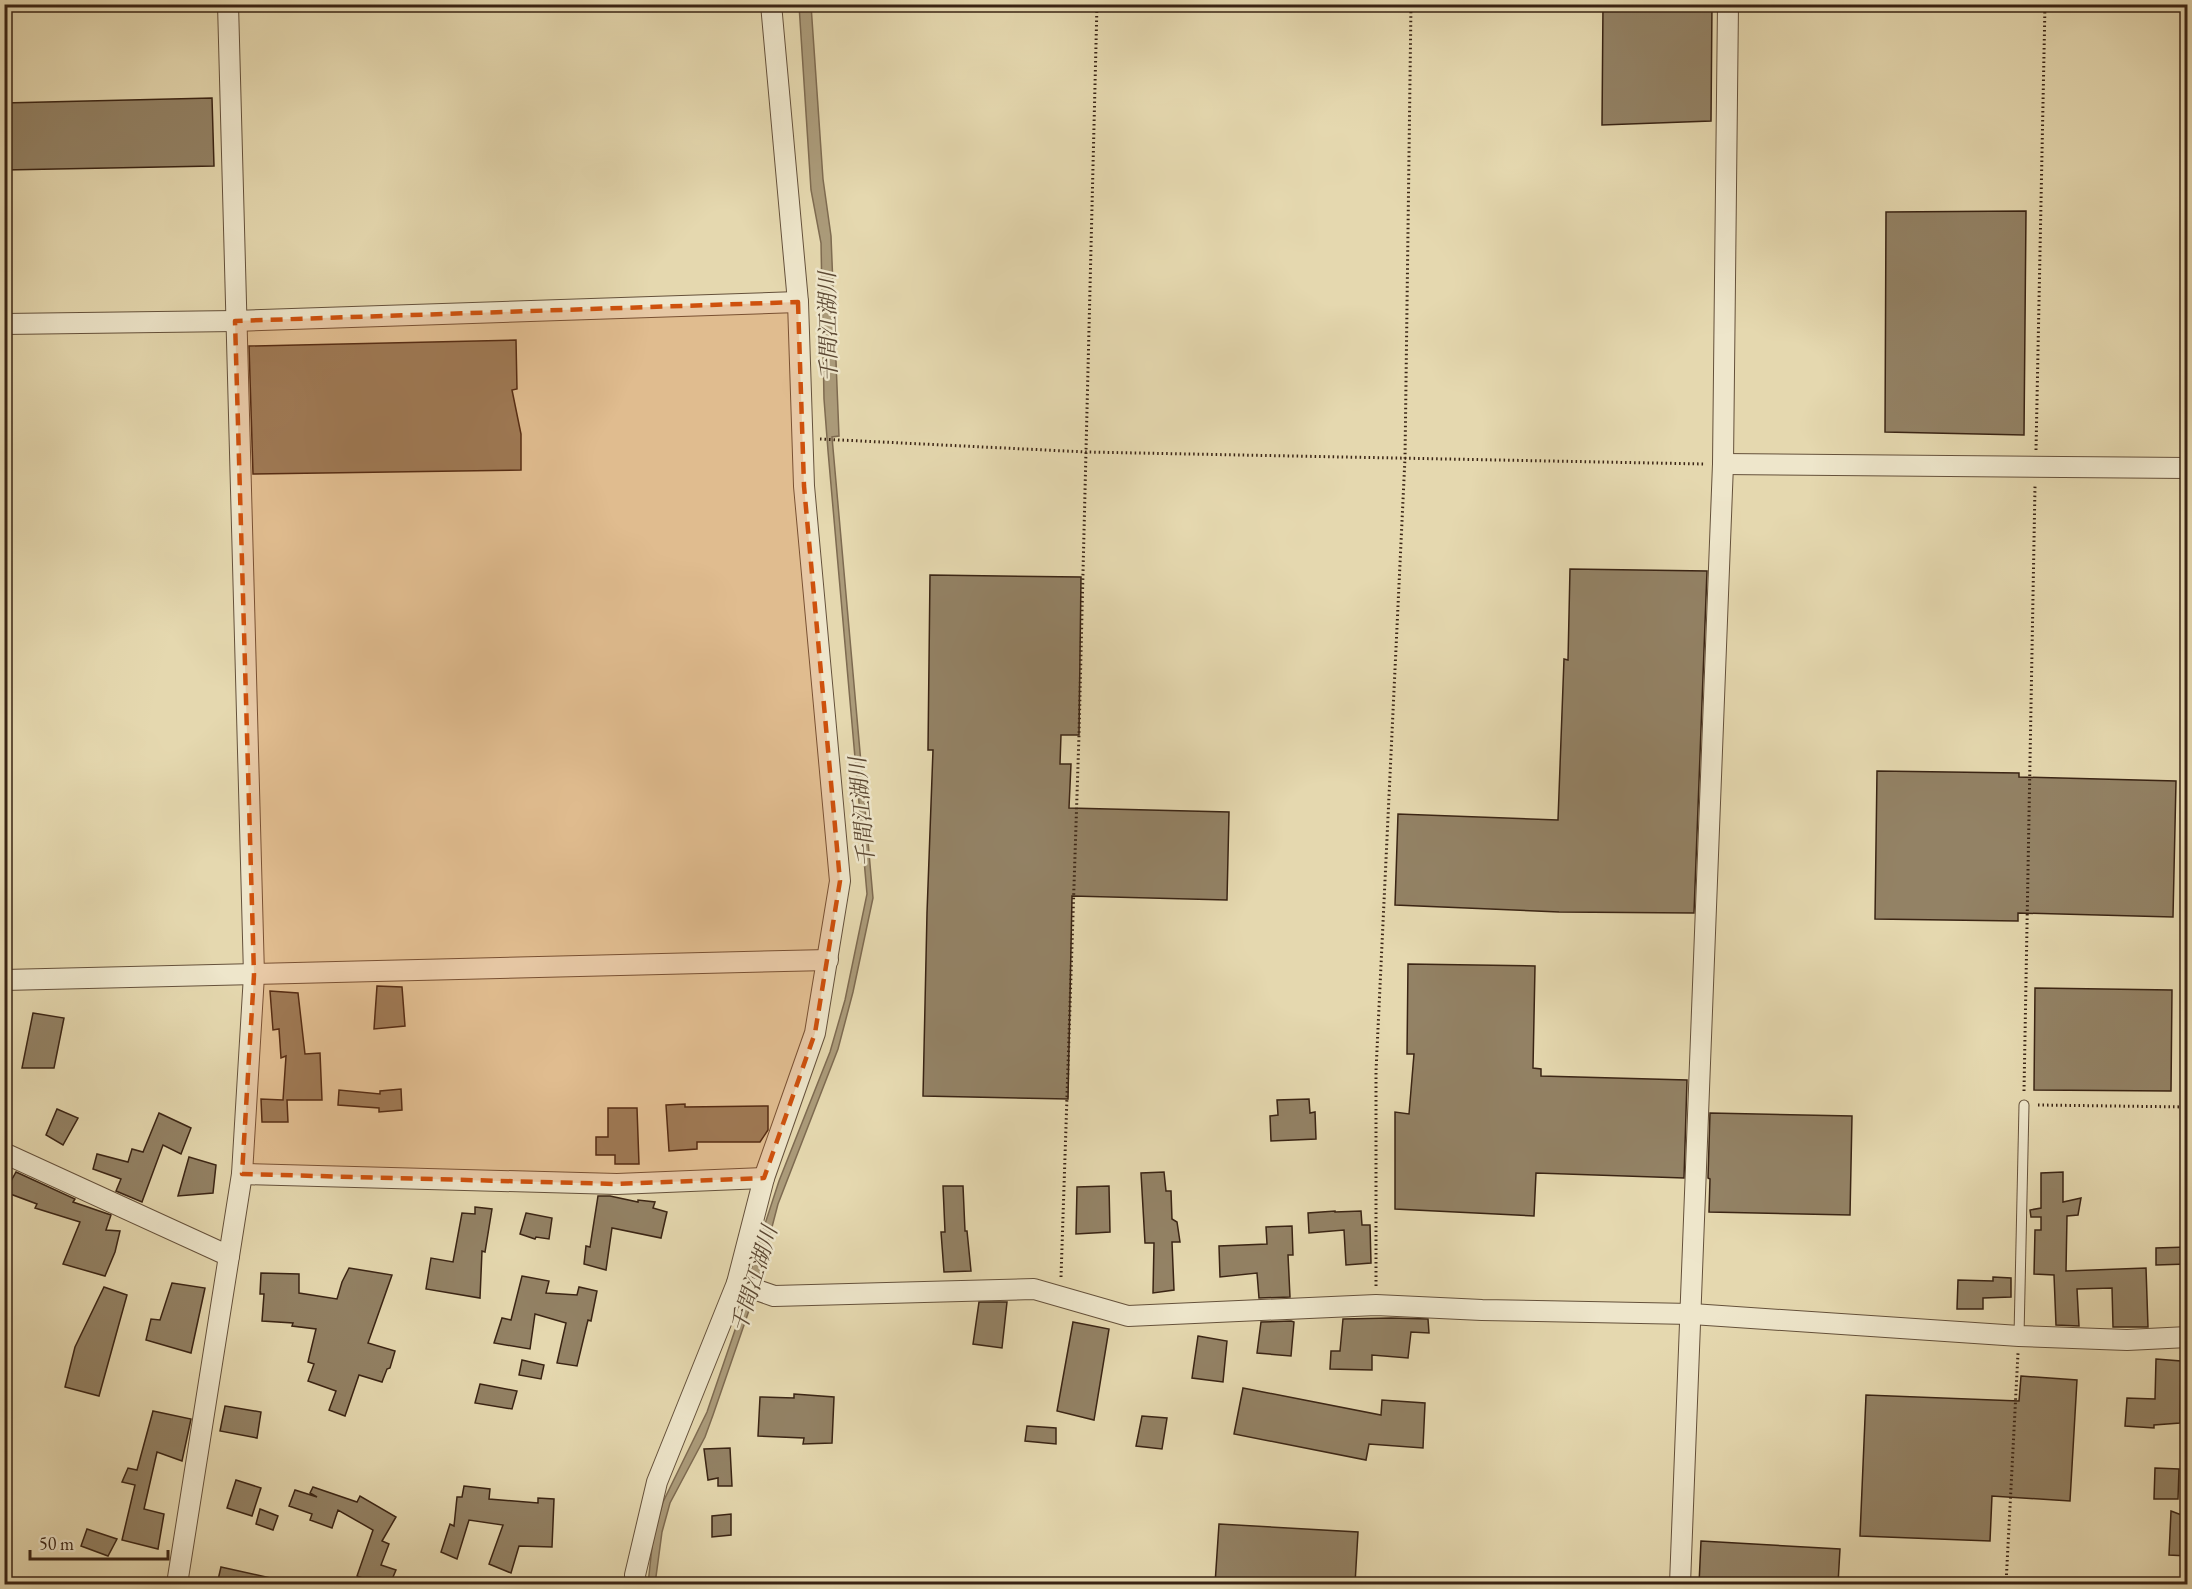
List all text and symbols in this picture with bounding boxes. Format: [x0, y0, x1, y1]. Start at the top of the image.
water label: 千間江湖川 [813, 270, 843, 382]
water label: 千間江湖川 [843, 754, 881, 868]
water label: 千間江湖川 [724, 1220, 785, 1336]
scale bar [30, 1523, 168, 1561]
text: 50 m [39, 1532, 74, 1555]

